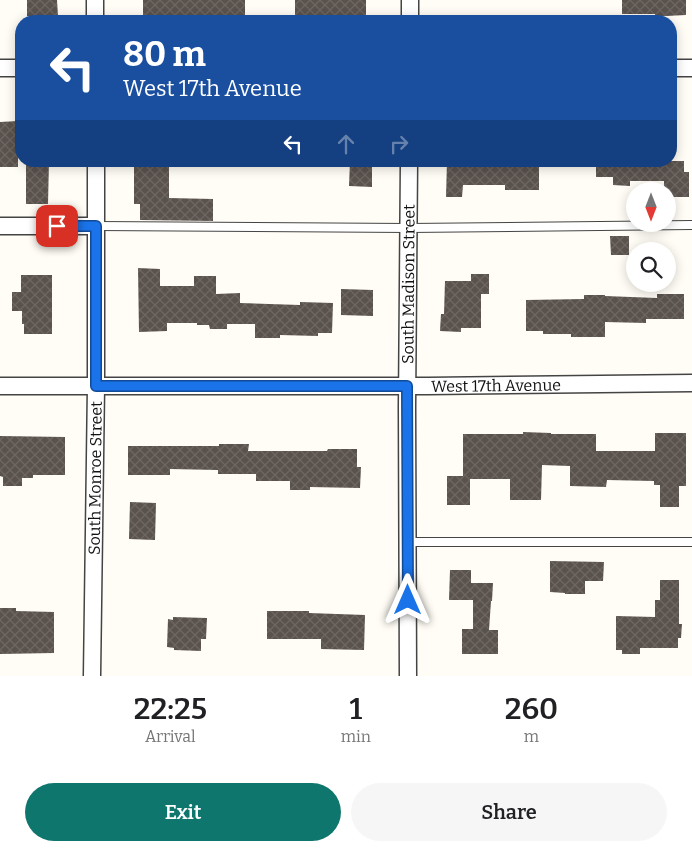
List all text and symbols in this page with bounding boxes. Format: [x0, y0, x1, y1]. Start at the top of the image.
text: 80 m [123, 33, 206, 75]
icon: left [40, 35, 105, 100]
text: West 17th Avenue [123, 75, 302, 102]
icon: left [279, 130, 307, 158]
icon: ahead [332, 130, 360, 158]
icon: right [385, 130, 413, 158]
north arrow [626, 182, 676, 232]
map controls [626, 182, 676, 292]
street label: South Madison Street [398, 204, 418, 364]
pin [36, 205, 78, 247]
icon: arrive [43, 212, 71, 240]
button: search [626, 242, 676, 292]
street label: West 17th Avenue [431, 375, 561, 395]
street label: South Monroe Street [84, 401, 105, 555]
position arrow [381, 573, 433, 625]
text: 22:25 [134, 691, 207, 727]
text: 1 [349, 691, 362, 727]
text: 260 [505, 691, 558, 727]
text: Arrival [145, 727, 196, 746]
text: min [341, 727, 371, 746]
text: m [524, 727, 539, 746]
button: Exit [25, 783, 341, 841]
button: Share [351, 783, 667, 841]

